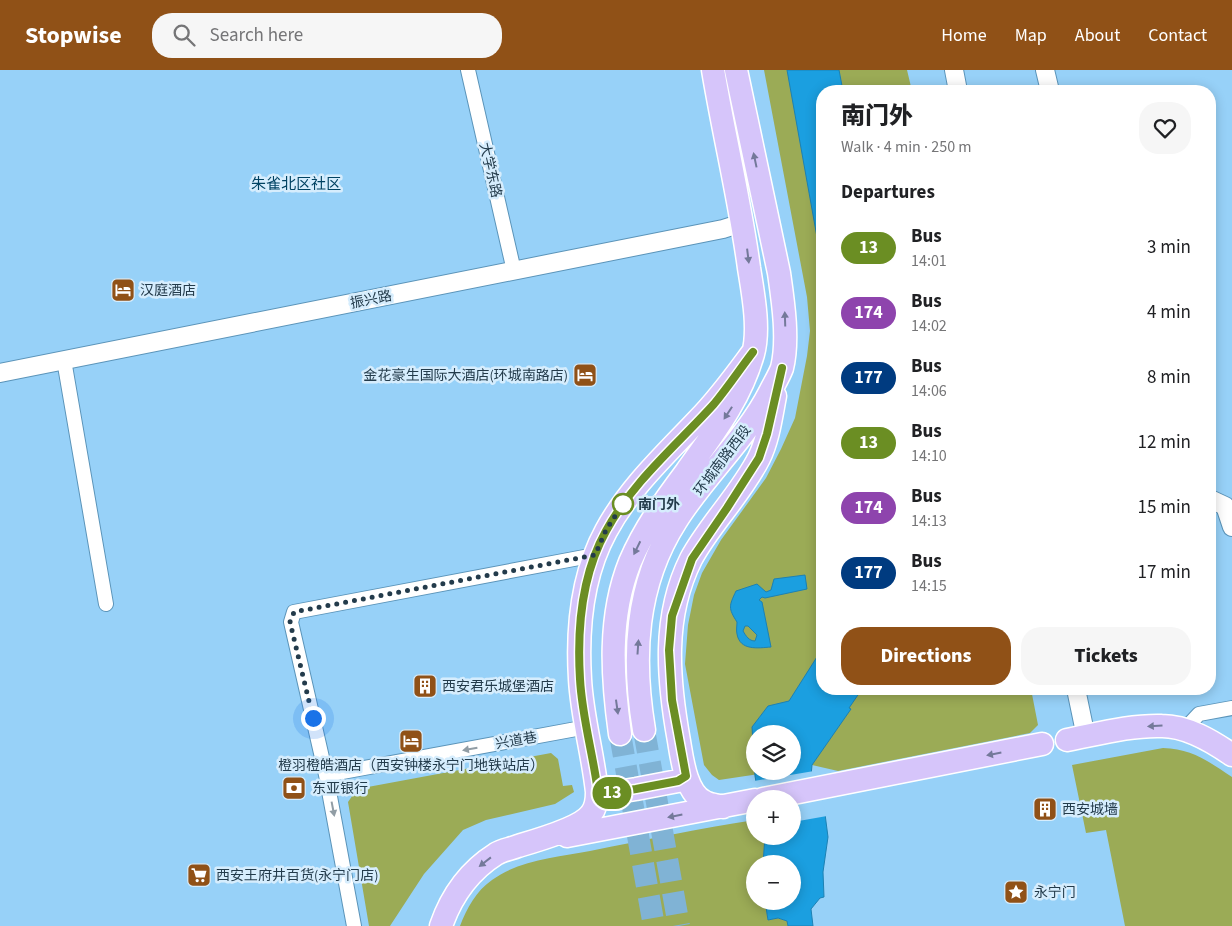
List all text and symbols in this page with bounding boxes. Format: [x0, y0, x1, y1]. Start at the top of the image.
search box [152, 13, 502, 58]
text: Stopwise [25, 18, 122, 53]
icon: search [170, 21, 198, 49]
text: Search here [210, 22, 303, 49]
text: Home [941, 23, 987, 48]
text: Map [1015, 23, 1047, 48]
text: About [1075, 23, 1120, 48]
text: Contact [1148, 23, 1207, 48]
text: 南门外 [841, 99, 913, 134]
button: heart [1139, 102, 1191, 154]
text: Walk · 4 min · 250 m [841, 136, 972, 158]
street label: 大学东路 [474, 141, 506, 200]
one-way arrow [751, 152, 759, 167]
district label: 朱雀北区社区 [251, 174, 341, 195]
text: Departures [841, 179, 935, 206]
text: Bus [911, 223, 942, 250]
text: 3 min [1147, 234, 1191, 261]
text: 13 [859, 235, 878, 260]
one-way arrow [744, 248, 752, 264]
text: 14:01 [911, 250, 947, 272]
hotel icon: 汉庭酒店 [110, 277, 136, 303]
place label: 汉庭酒店 [140, 281, 196, 301]
street label: 振兴路 [349, 286, 394, 314]
text: Bus [911, 288, 942, 315]
text: 4 min [1147, 299, 1191, 326]
text: 174 [854, 300, 883, 325]
one-way arrow [780, 311, 788, 327]
text: 14:02 [911, 315, 947, 337]
text: Bus [911, 353, 942, 380]
hotel icon: 金花豪生国际大酒店(环城南路店) [572, 362, 598, 388]
text: 8 min [1147, 364, 1191, 391]
text: 177 [854, 365, 883, 390]
place label: 金花豪生国际大酒店(环城南路店) [364, 366, 568, 386]
text: 14:06 [911, 380, 947, 402]
one-way arrow [723, 406, 732, 420]
text: Bus [911, 418, 942, 445]
street label: 环城南路西段 [690, 421, 756, 500]
text: 12 min [1137, 429, 1191, 456]
text: 13 [859, 430, 878, 455]
text: 14:10 [911, 445, 947, 467]
text: Bus [911, 483, 942, 510]
marker: 南门外 [612, 493, 634, 515]
text: 15 min [1137, 494, 1191, 521]
place label: 南门外 [638, 495, 680, 515]
text: 174 [854, 495, 883, 520]
text: 14:13 [911, 510, 947, 532]
one-way arrow [633, 541, 641, 555]
text: Bus [911, 548, 942, 575]
text: 17 min [1137, 559, 1191, 586]
text: 177 [854, 560, 883, 585]
text: 14:15 [911, 575, 947, 597]
button: Directions [841, 627, 1011, 685]
button: Tickets [1021, 627, 1191, 685]
one-way arrow [634, 639, 642, 655]
building icon: 西安君乐城堡酒店 [412, 673, 438, 699]
place label: 西安君乐城堡酒店 [442, 677, 554, 697]
one-way arrow [613, 699, 621, 715]
your location [301, 706, 326, 731]
one-way arrow [1147, 722, 1163, 730]
map controls [746, 725, 801, 910]
button: layers [746, 725, 801, 780]
street label: 兴道巷 [494, 727, 539, 754]
hotel icon: 橙羽橙皓酒店（西安钟楼永宁门地铁站店） [398, 728, 424, 754]
one-way arrow [462, 745, 478, 753]
one-way arrow [986, 751, 1002, 759]
place label: 橙羽橙皓酒店（西安钟楼永宁门地铁站店） [278, 756, 544, 776]
bank icon: 东亚银行 [281, 775, 307, 801]
line badge: 13 [590, 777, 634, 809]
place label: 东亚银行 [312, 779, 368, 799]
text: 13 [602, 780, 622, 805]
button: + [746, 790, 801, 845]
building icon: 西安城墙 [1032, 796, 1058, 822]
place label: 西安城墙 [1062, 800, 1118, 820]
one-way arrow [329, 801, 337, 817]
one-way arrow [667, 812, 683, 820]
button: − [746, 855, 801, 910]
one-way arrow [478, 857, 492, 867]
supermarket icon: 西安王府井百货(永宁门店) [186, 862, 212, 888]
place label: 西安王府井百货(永宁门店) [216, 866, 378, 886]
place icon: 永宁门 [1003, 879, 1029, 905]
place label: 永宁门 [1034, 883, 1076, 903]

